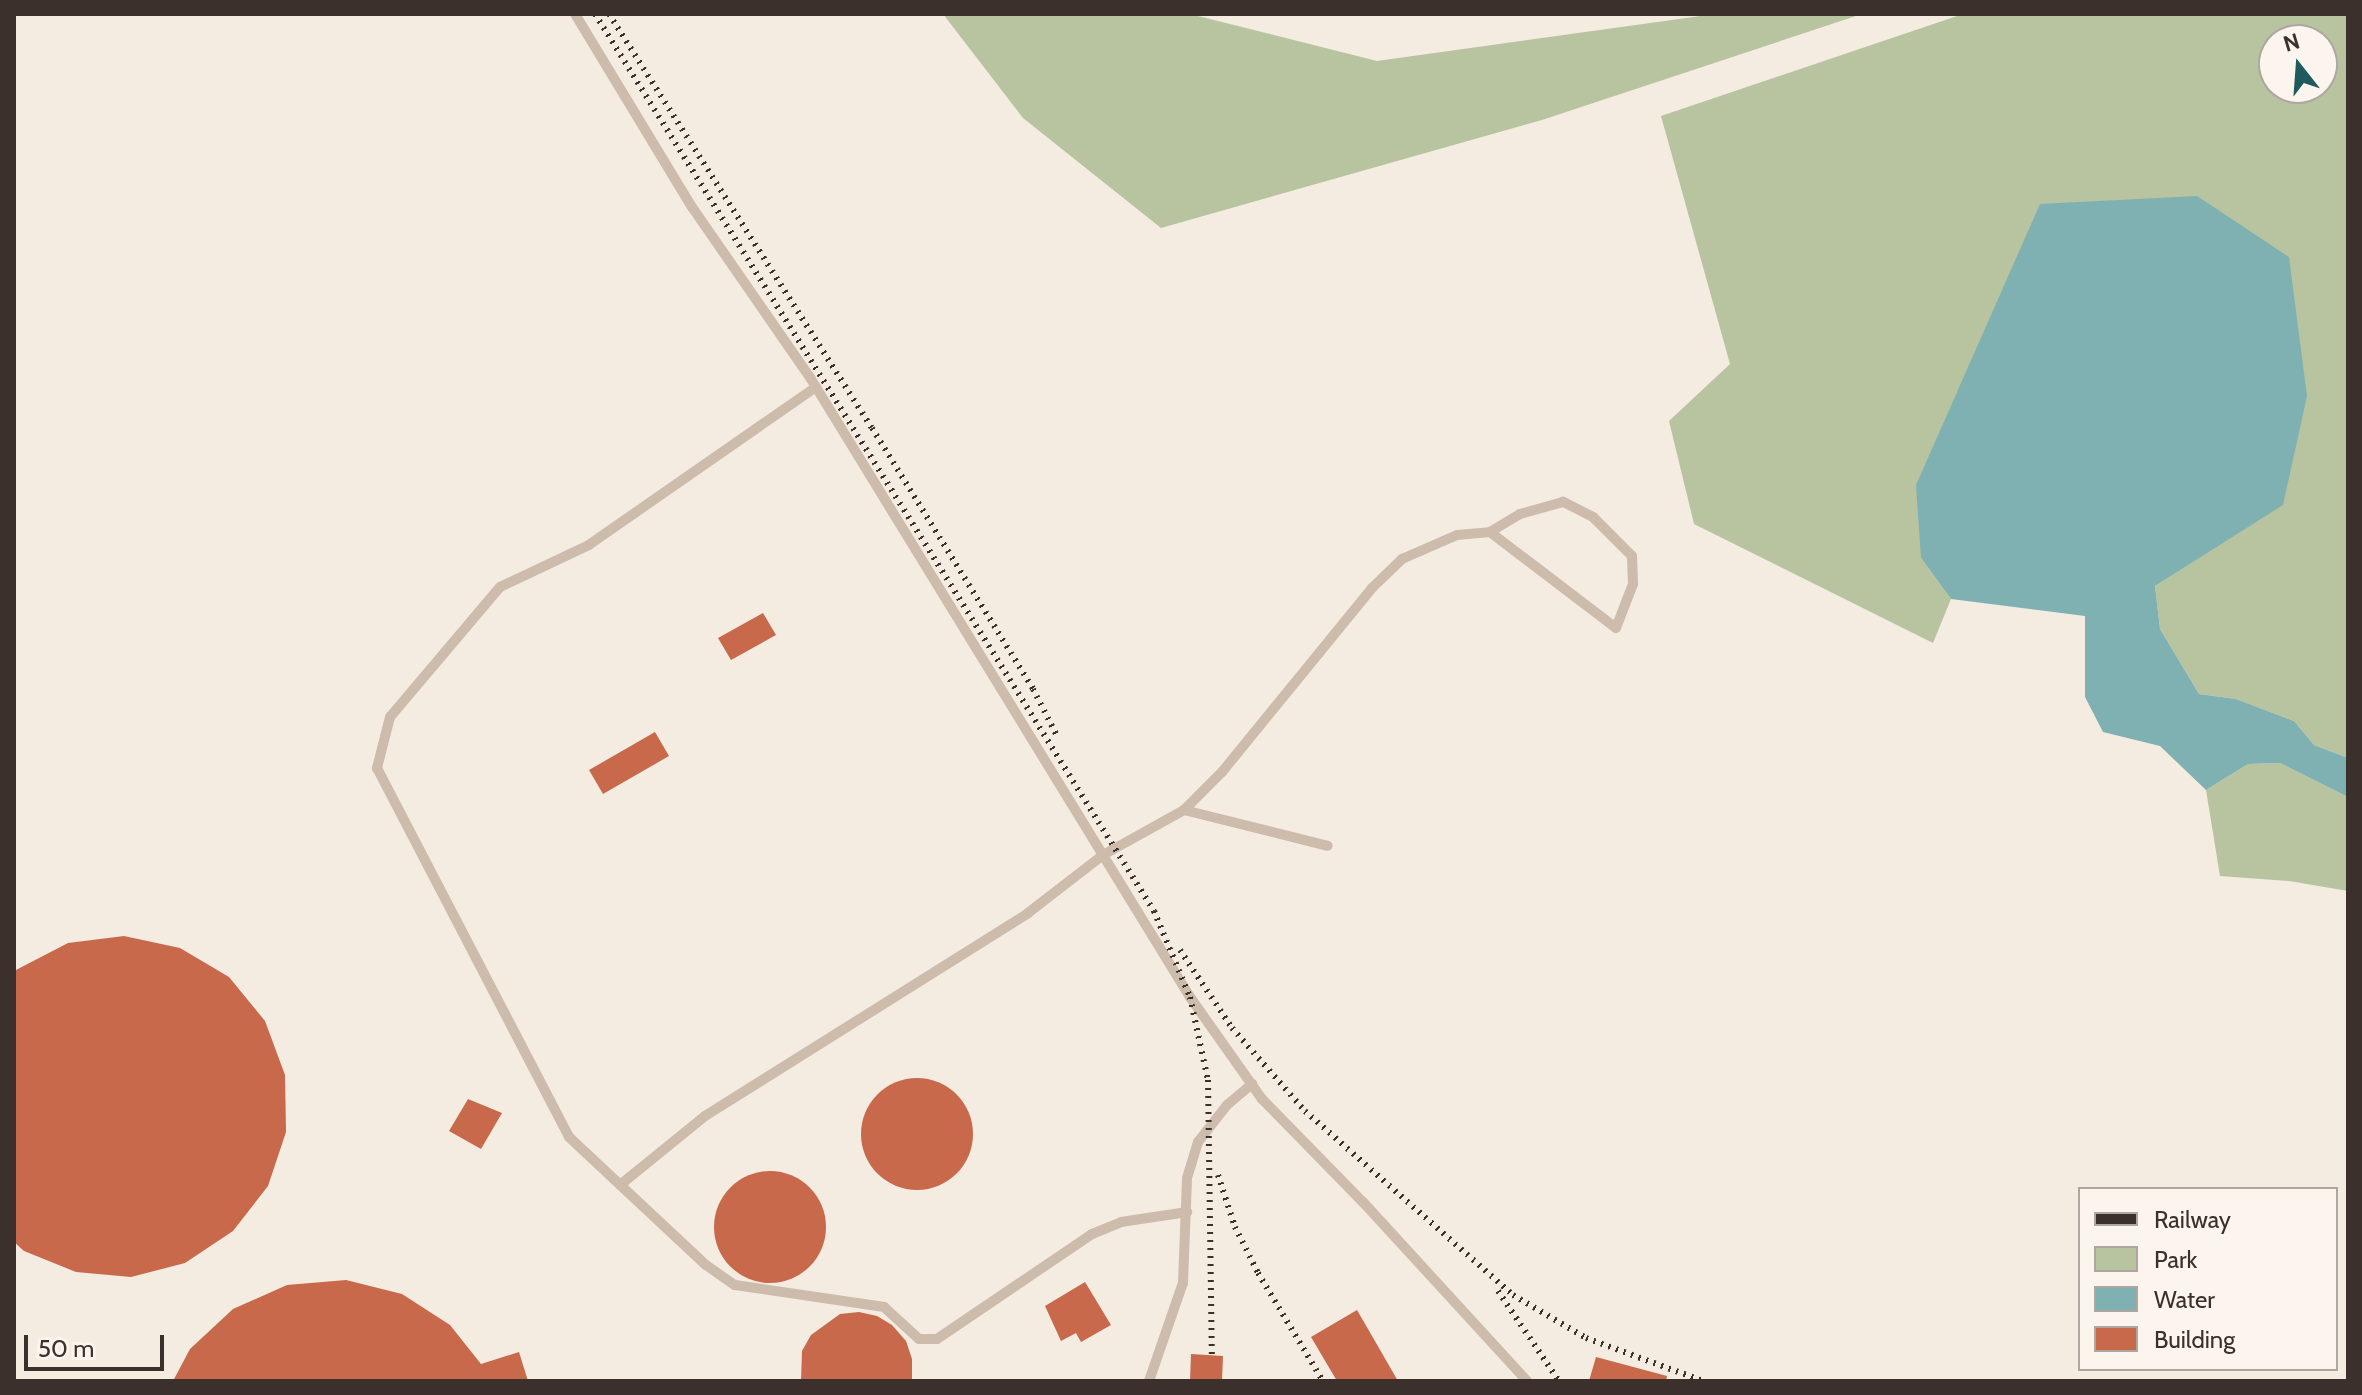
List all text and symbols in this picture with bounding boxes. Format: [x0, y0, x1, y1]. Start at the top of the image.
north arrow [2258, 24, 2338, 104]
text: N [2280, 27, 2303, 58]
legend [2078, 1187, 2338, 1371]
text: Railway [2154, 1205, 2231, 1234]
text: Park [2154, 1245, 2197, 1274]
text: Water [2154, 1285, 2215, 1314]
scale bar [28, 1319, 168, 1369]
text: Building [2154, 1325, 2235, 1354]
text: 50 m [38, 1334, 94, 1363]

